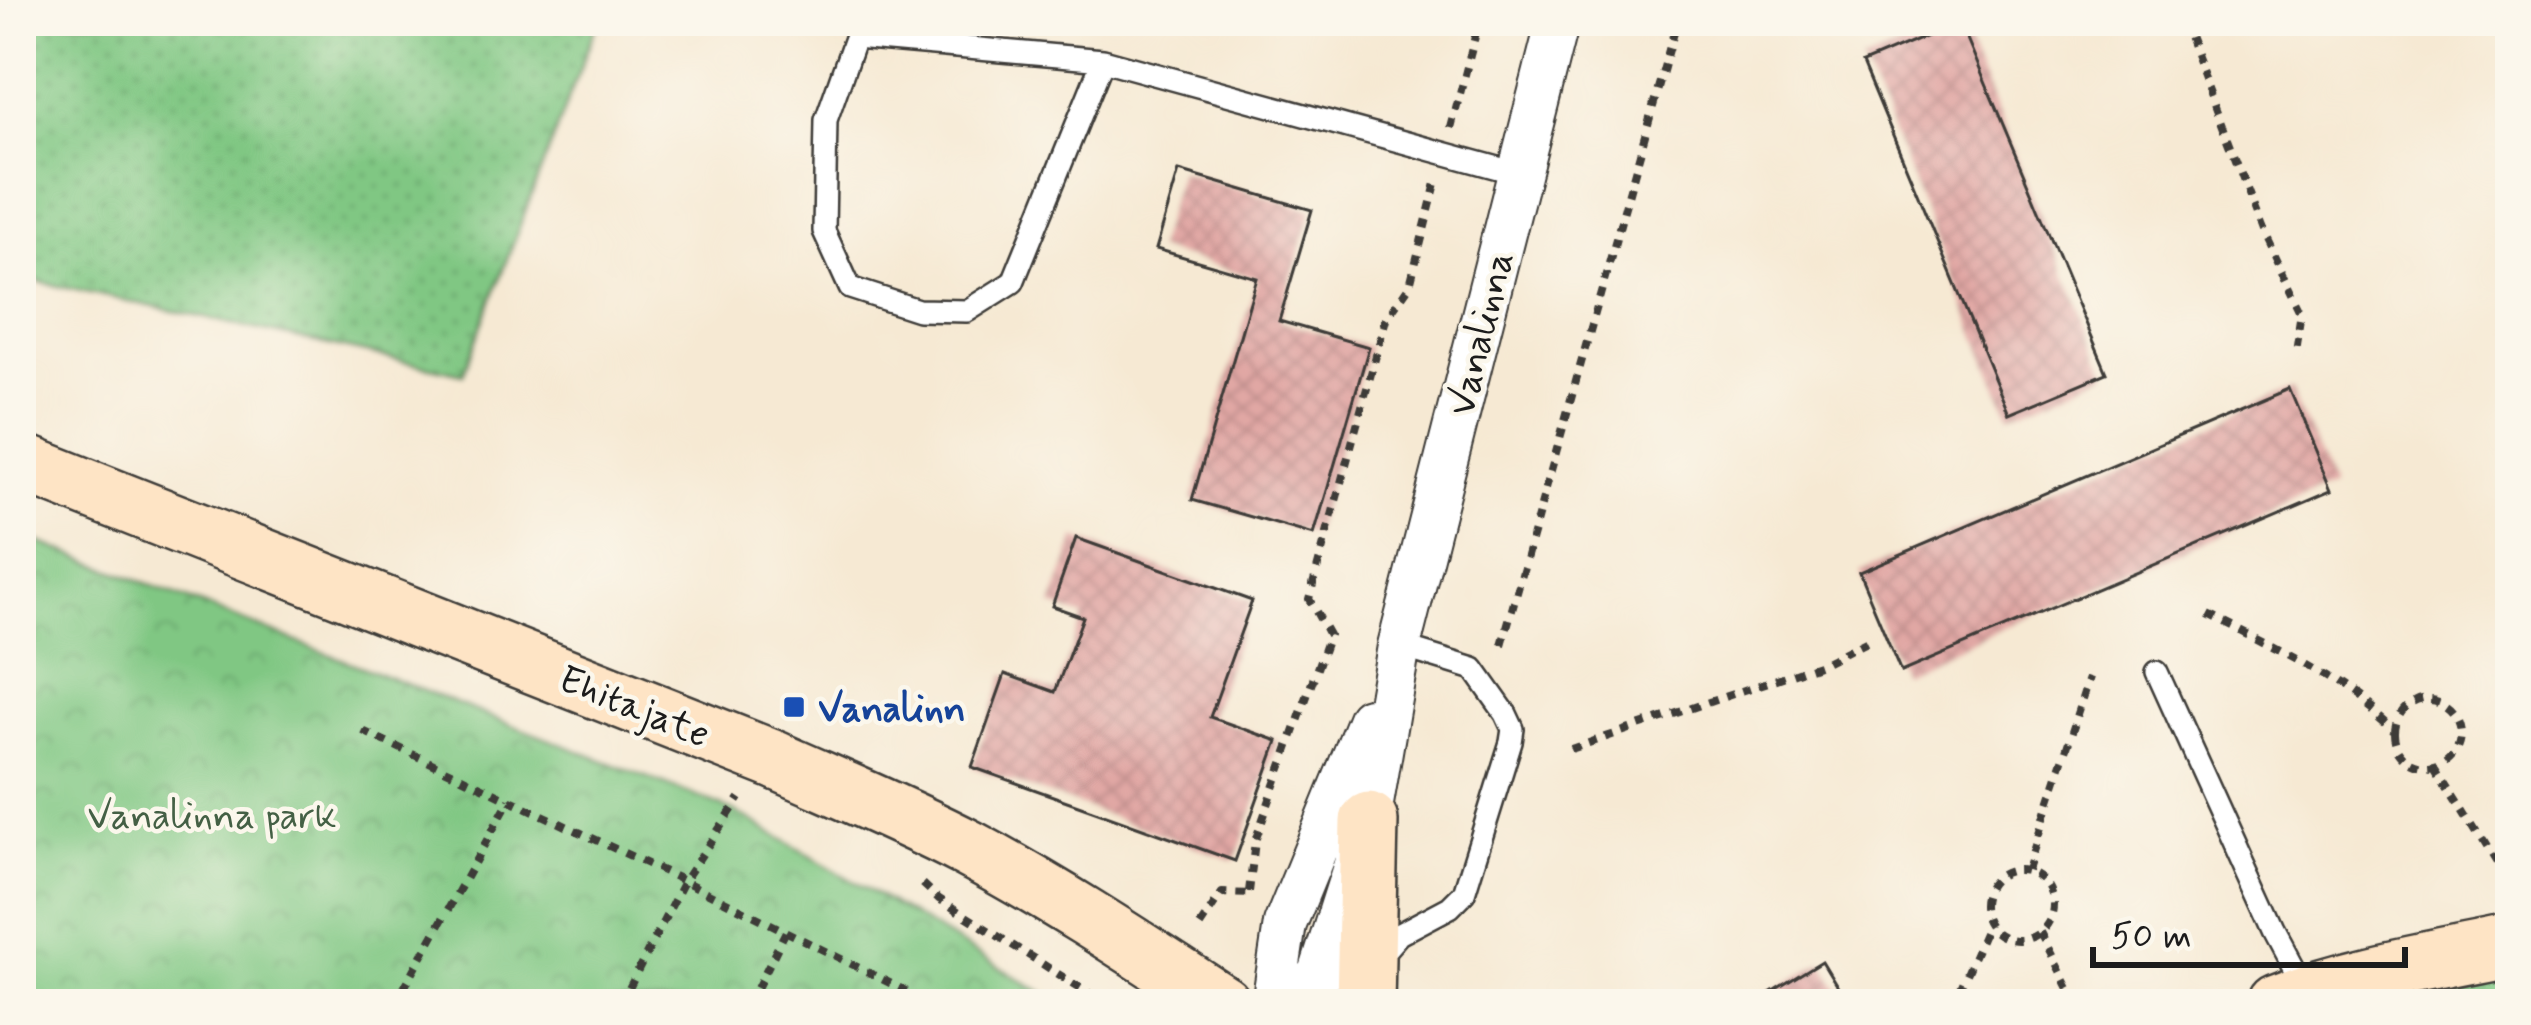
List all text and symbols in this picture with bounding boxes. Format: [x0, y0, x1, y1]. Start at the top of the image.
street label: Vanalinna [1437, 246, 1527, 421]
street label: Ehitajate [551, 655, 717, 762]
place label: Vanalinn [818, 685, 966, 736]
marker: Vanalinn [781, 694, 807, 720]
park label: Vanalinna park [87, 792, 337, 843]
scale bar [2093, 893, 2405, 967]
text: 50 m [2111, 914, 2192, 961]

